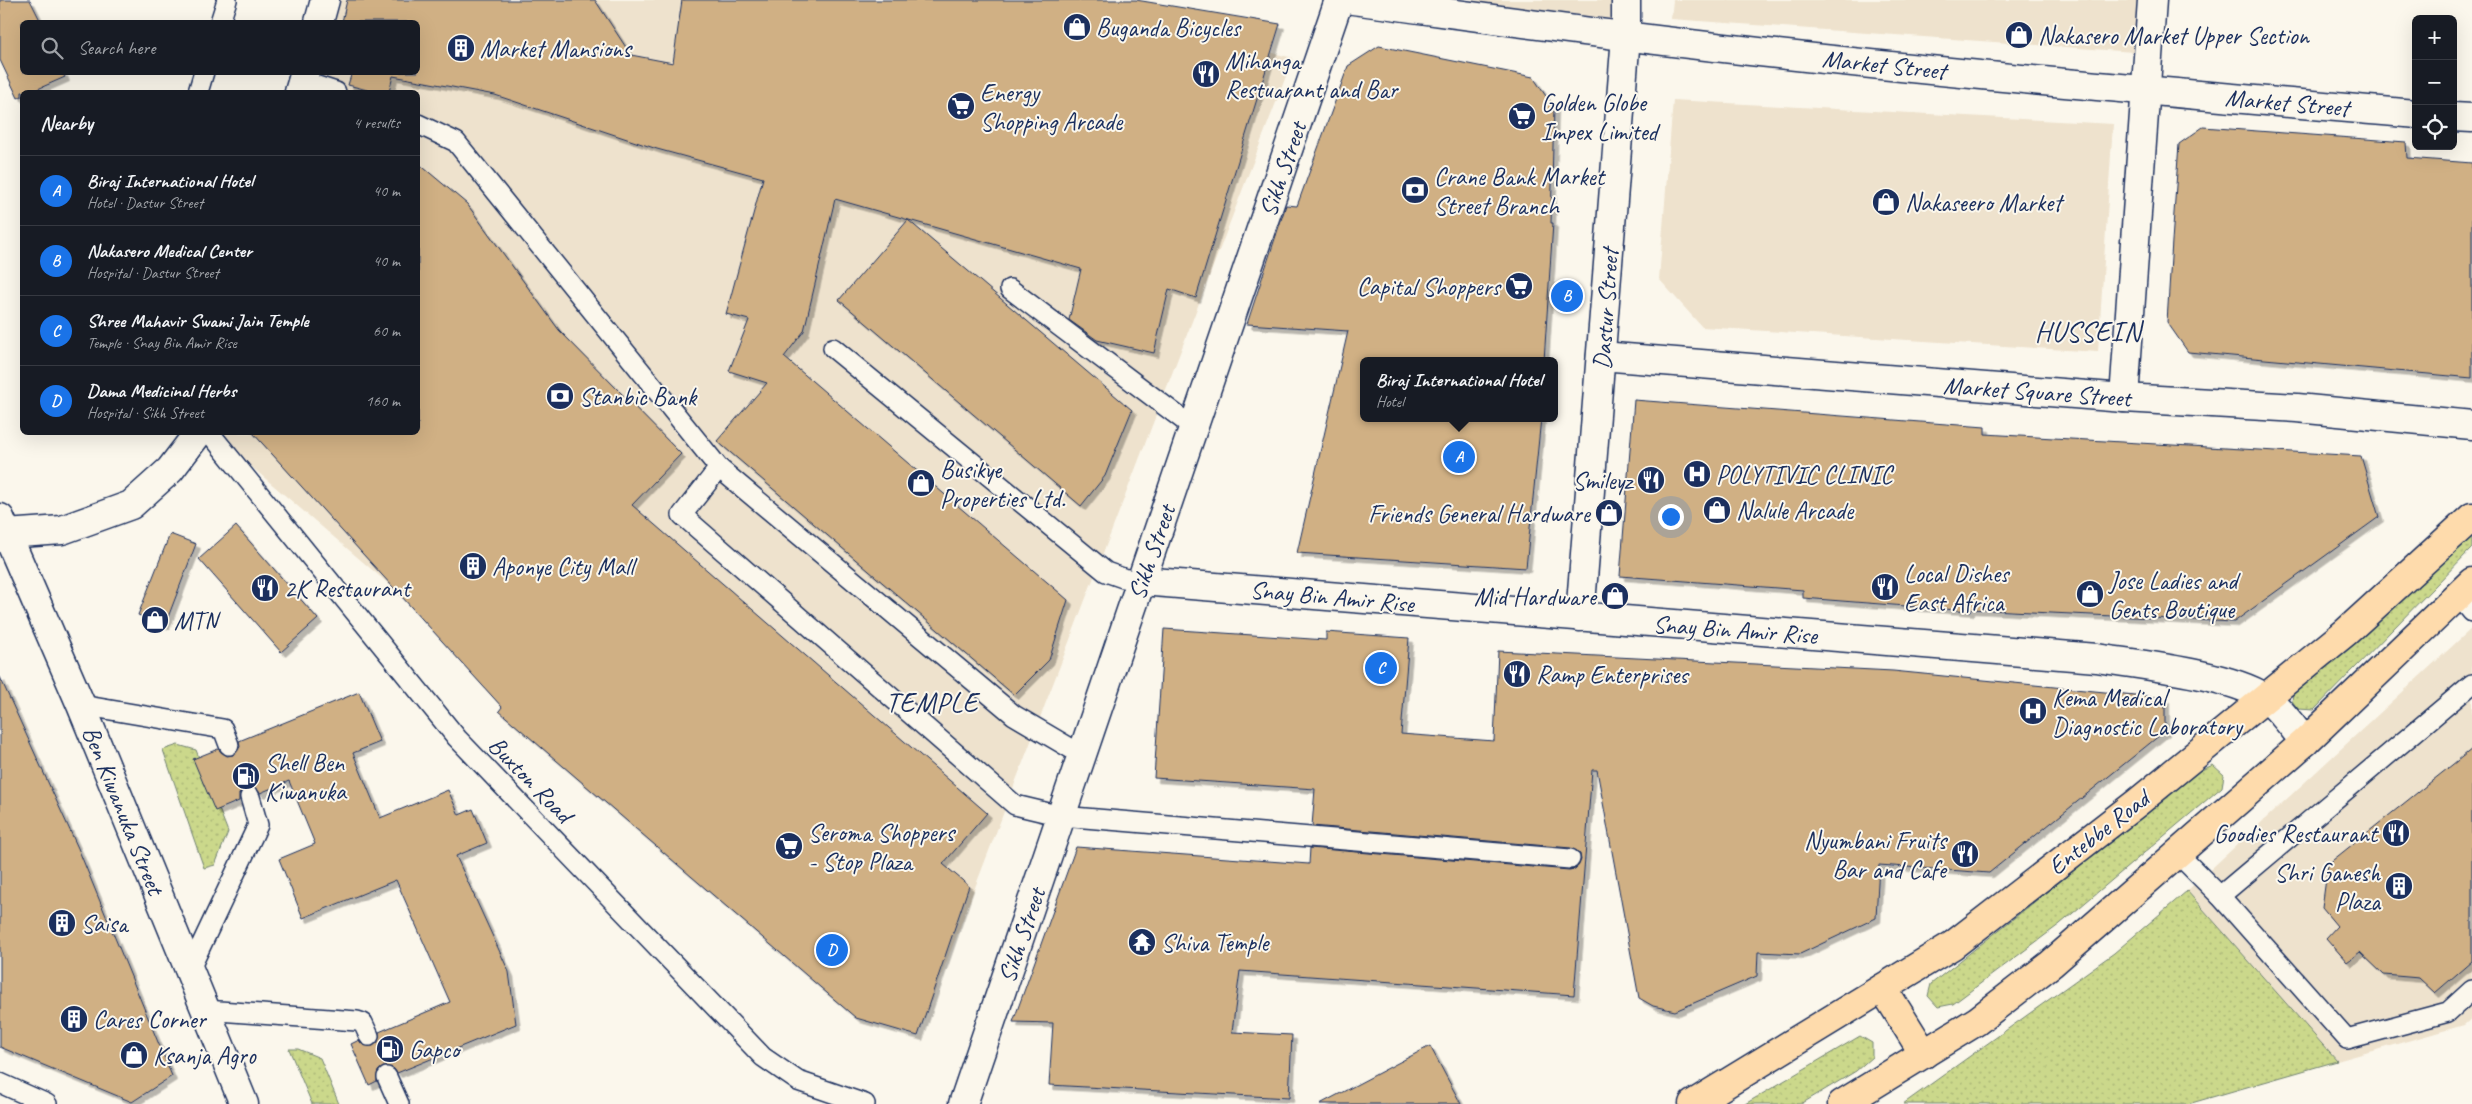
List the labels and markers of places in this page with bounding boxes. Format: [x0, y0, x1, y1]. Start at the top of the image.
shop icon: Buganda Bicycles [1062, 12, 1092, 42]
place label: Buganda Bicycles [1096, 12, 1243, 44]
shop icon: Nakasero Market Upper Section [2004, 20, 2034, 50]
place label: Nakasero Market Upper Section [2038, 20, 2310, 52]
building icon: Market Mansions [446, 33, 476, 63]
place label: Market Mansions [480, 33, 633, 65]
place label: Mihanga Restuarant and Bar [1225, 45, 1400, 106]
restaurant icon: Mihanga Restuarant and Bar [1191, 59, 1221, 89]
place label: Energy Shopping Arcade [980, 77, 1124, 138]
place label: Golden Globe Impex Limited [1541, 87, 1661, 148]
supermarket icon: Energy Shopping Arcade [946, 91, 976, 121]
supermarket icon: Golden Globe Impex Limited [1507, 101, 1537, 131]
place label: Crane Bank Market Street Branch [1434, 161, 1607, 222]
bank icon: Crane Bank Market Street Branch [1400, 175, 1430, 205]
shop icon: Nakaseero Market [1871, 187, 1901, 217]
place label: Nakaseero Market [1905, 187, 2065, 219]
place label: Capital Shoppers [1357, 271, 1502, 303]
supermarket icon: Capital Shoppers [1504, 271, 1534, 301]
pin: B [1551, 277, 1583, 315]
bank icon: Stanbic Bank [545, 381, 575, 411]
place label: Stanbic Bank [579, 381, 698, 413]
pin: A [1443, 438, 1475, 476]
place label: Busikye Properties Ltd. [940, 454, 1065, 515]
hospital icon: POLYTIVIC CLINIC [1682, 459, 1712, 489]
place label: POLYTIVIC CLINIC [1716, 459, 1894, 491]
place label: Smileyz [1572, 465, 1635, 497]
restaurant icon: Smileyz [1636, 465, 1666, 495]
shop icon: Busikye Properties Ltd. [906, 468, 936, 498]
shop icon: Nalule Arcade [1702, 495, 1732, 525]
place label: Nalule Arcade [1736, 495, 1855, 527]
place label: Friends General Hardware [1368, 498, 1592, 530]
shop icon: Friends General Hardware [1594, 498, 1624, 528]
building icon: Aponye City Mall [458, 551, 488, 581]
place label: Aponye City Mall [492, 551, 638, 583]
place label: Local Dishes East Africa [1904, 558, 2011, 619]
place label: Jose Ladies and Gents Boutique [2108, 565, 2242, 626]
restaurant icon: Local Dishes East Africa [1870, 572, 1900, 602]
restaurant icon: 2K Restaurant [250, 573, 280, 603]
place label: 2K Restaurant [284, 573, 413, 605]
shop icon: Jose Ladies and Gents Boutique [2075, 579, 2105, 609]
place label: Mid Hardware [1474, 581, 1598, 613]
shop icon: Mid Hardware [1600, 581, 1630, 611]
shop icon: MTN [140, 605, 170, 635]
place label: MTN [174, 605, 221, 637]
pin: C [1365, 649, 1397, 687]
restaurant icon: Ramp Enterprises [1502, 659, 1532, 689]
place label: Ramp Enterprises [1536, 659, 1690, 691]
place label: Kema Medical Diagnostic Laboratory [2052, 682, 2244, 743]
hospital icon: Kema Medical Diagnostic Laboratory [2018, 696, 2048, 726]
place label: Shell Ben Kiwanuka [265, 747, 348, 808]
fuel station icon: Shell Ben Kiwanuka [231, 761, 261, 791]
place label: Seroma Shoppers - Stop Plaza [808, 817, 957, 878]
place label: Goodies Restaurant [2214, 818, 2380, 850]
restaurant icon: Goodies Restaurant [2381, 818, 2411, 848]
place label: Nyumbani Fruits Bar and Cafe [1804, 825, 1948, 886]
supermarket icon: Seroma Shoppers - Stop Plaza [774, 831, 804, 861]
restaurant icon: Nyumbani Fruits Bar and Cafe [1950, 839, 1980, 869]
place label: Shri Ganesh Plaza [2274, 857, 2382, 918]
building icon: Shri Ganesh Plaza [2384, 871, 2414, 901]
building icon: Saisa [47, 908, 77, 938]
place label: Saisa [81, 908, 130, 940]
temple icon: Shiva Temple [1127, 927, 1157, 957]
place label: Shiva Temple [1161, 927, 1270, 959]
pin: D [816, 931, 848, 969]
building icon: Cares Corner [59, 1004, 89, 1034]
place label: Cares Corner [93, 1004, 208, 1036]
fuel station icon: Gapco [375, 1034, 405, 1064]
place label: Gapco [409, 1034, 462, 1066]
shop icon: Ksanja Agro [119, 1040, 149, 1070]
place label: Ksanja Agro [153, 1040, 257, 1072]

